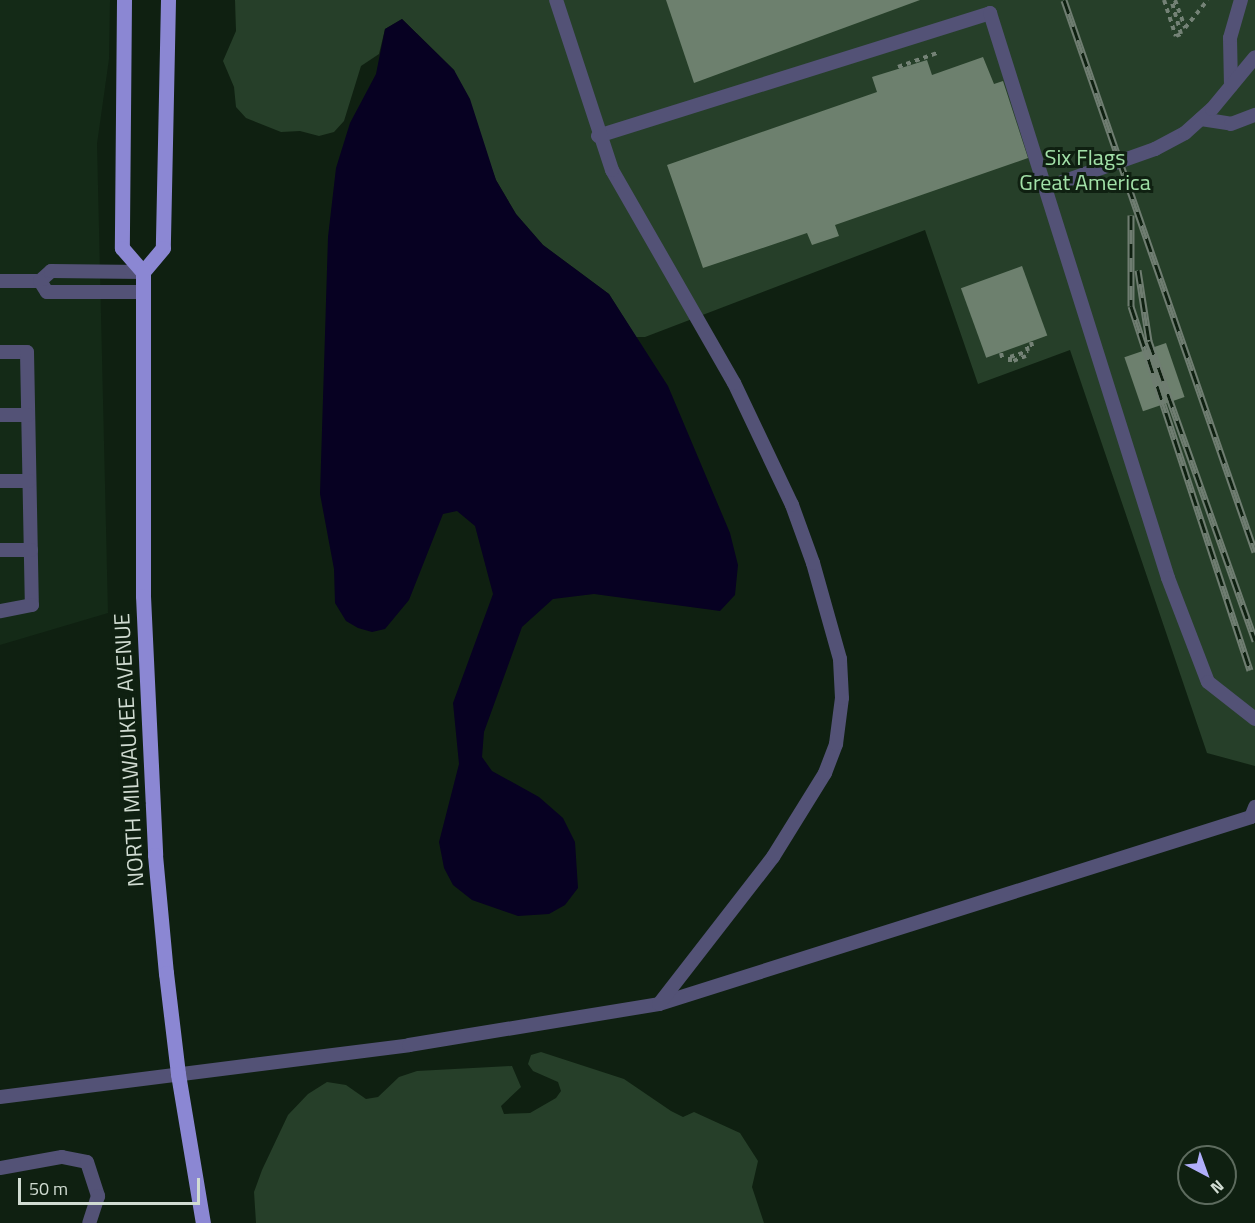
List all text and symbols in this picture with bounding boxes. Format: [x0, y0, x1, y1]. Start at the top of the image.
park label: Six Flags Great America [1019, 144, 1151, 196]
street label: NORTH MILWAUKEE AVENUE [109, 613, 149, 887]
north arrow [1177, 1145, 1237, 1205]
scale bar [21, 1166, 202, 1204]
text: N [1205, 1174, 1230, 1200]
text: 50 m [29, 1175, 68, 1202]

